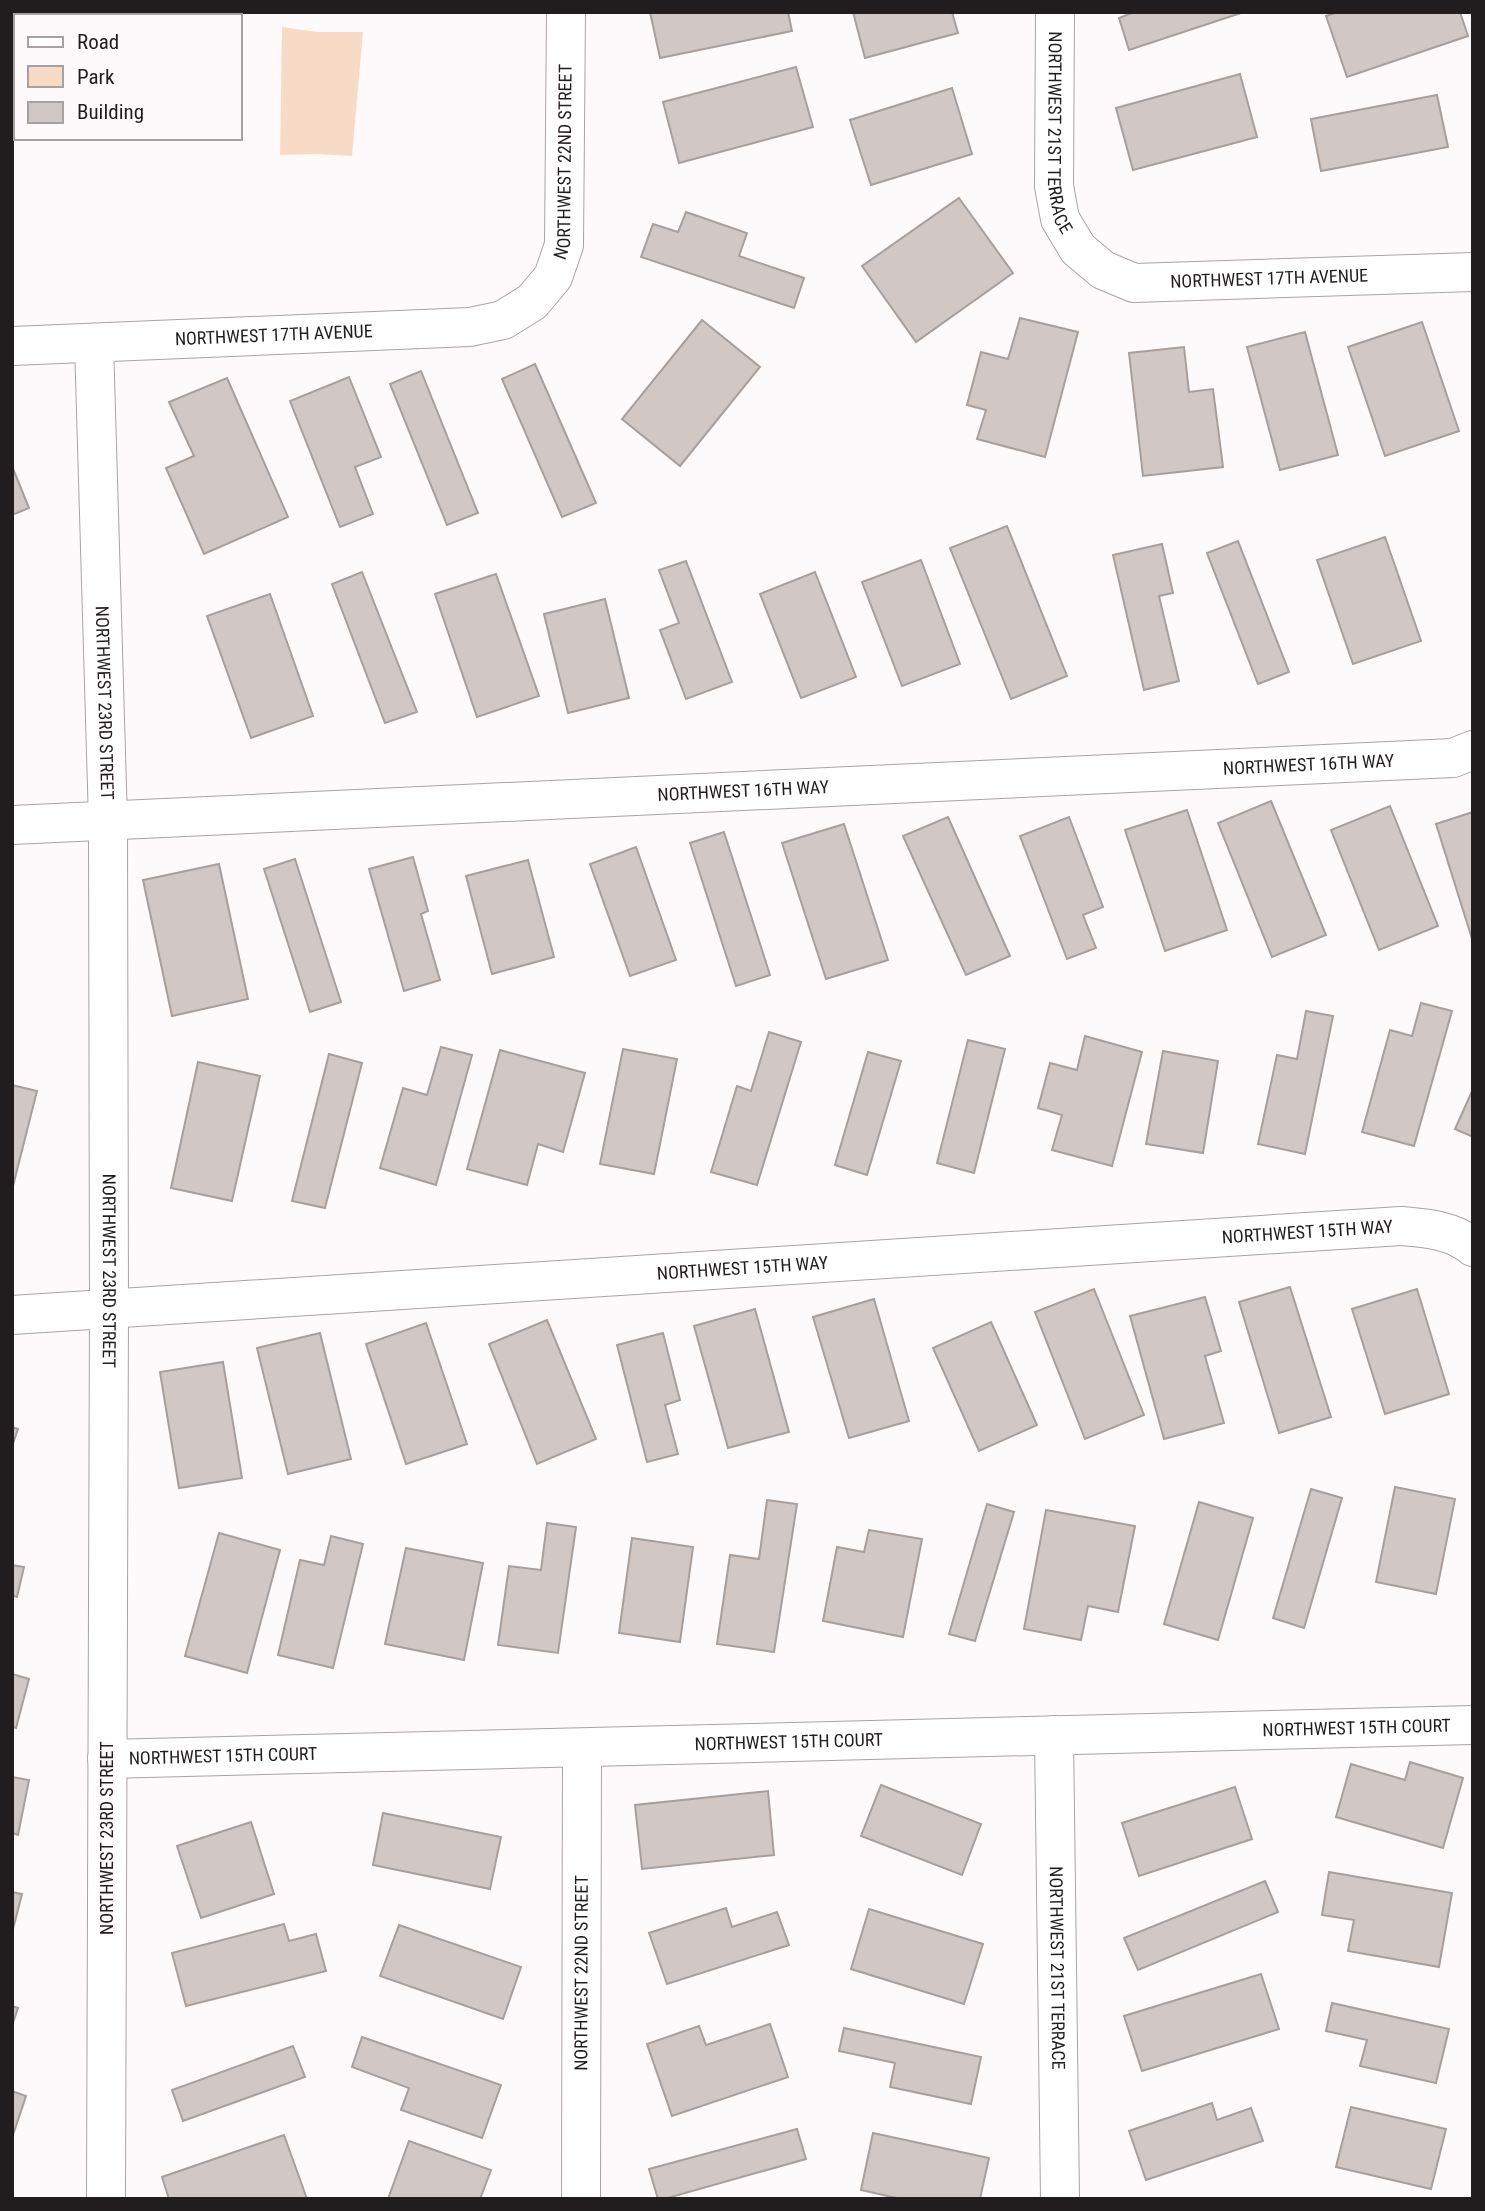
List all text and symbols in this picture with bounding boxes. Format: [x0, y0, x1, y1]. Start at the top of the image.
legend [14, 14, 242, 140]
text: Road [77, 30, 119, 54]
street label: NORTHWEST 21ST TERRACE [1044, 31, 1077, 237]
street label: NORTHWEST 22ND STREET [549, 64, 576, 262]
text: Park [77, 65, 115, 89]
text: Building [77, 100, 144, 124]
street label: NORTHWEST 17TH AVENUE [1170, 264, 1368, 292]
street label: NORTHWEST 17TH AVENUE [174, 320, 373, 349]
street label: NORTHWEST 23RD STREET [92, 606, 118, 800]
street label: NORTHWEST 16TH WAY [1222, 750, 1395, 779]
street label: NORTHWEST 16TH WAY [657, 776, 830, 805]
street label: NORTHWEST 23RD STREET [99, 1174, 120, 1368]
street label: NORTHWEST 15TH WAY [1221, 1216, 1394, 1247]
street label: NORTHWEST 15TH WAY [656, 1252, 829, 1284]
street label: NORTHWEST 15TH COURT [1262, 1715, 1451, 1740]
street label: NORTHWEST 15TH COURT [694, 1729, 883, 1754]
street label: NORTHWEST 23RD STREET [96, 1741, 117, 1935]
street label: NORTHWEST 15TH COURT [129, 1743, 317, 1768]
street label: NORTHWEST 21ST TERRACE [1046, 1866, 1069, 2070]
street label: NORTHWEST 22ND STREET [570, 1875, 592, 2071]

